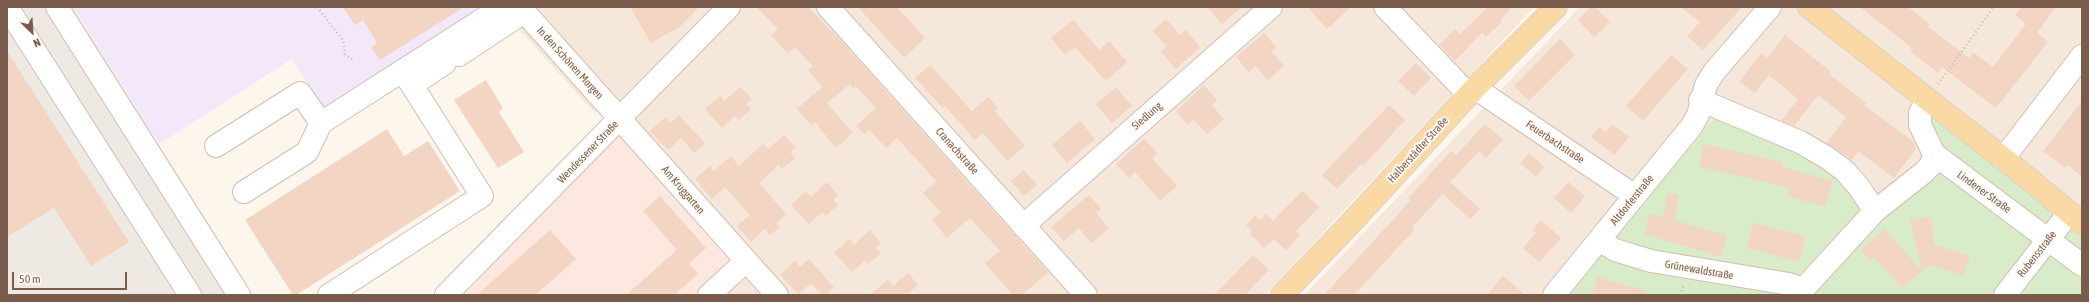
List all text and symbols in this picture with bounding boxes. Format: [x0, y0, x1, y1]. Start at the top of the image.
north arrow [12, 12, 52, 52]
street label: In den Schönen Morgen [534, 24, 606, 102]
text: N [32, 36, 43, 50]
street label: Siedlung [1129, 99, 1165, 133]
street label: Halberstädter Straße [1385, 114, 1451, 186]
street label: Wendessener Straße [555, 118, 621, 186]
street label: Feuerbachstraße [1523, 118, 1587, 166]
street label: Cranachstraße [933, 125, 981, 177]
street label: Am Kruggarten [659, 163, 707, 217]
street label: Lindener Straße [1954, 168, 2014, 216]
street label: Altdorferstraße [1608, 172, 1656, 228]
street label: Rubensstraße [2015, 228, 2059, 280]
street label: Grünewaldstraße [1664, 257, 1734, 283]
scale bar [14, 264, 129, 290]
text: 50 m [19, 272, 41, 286]

